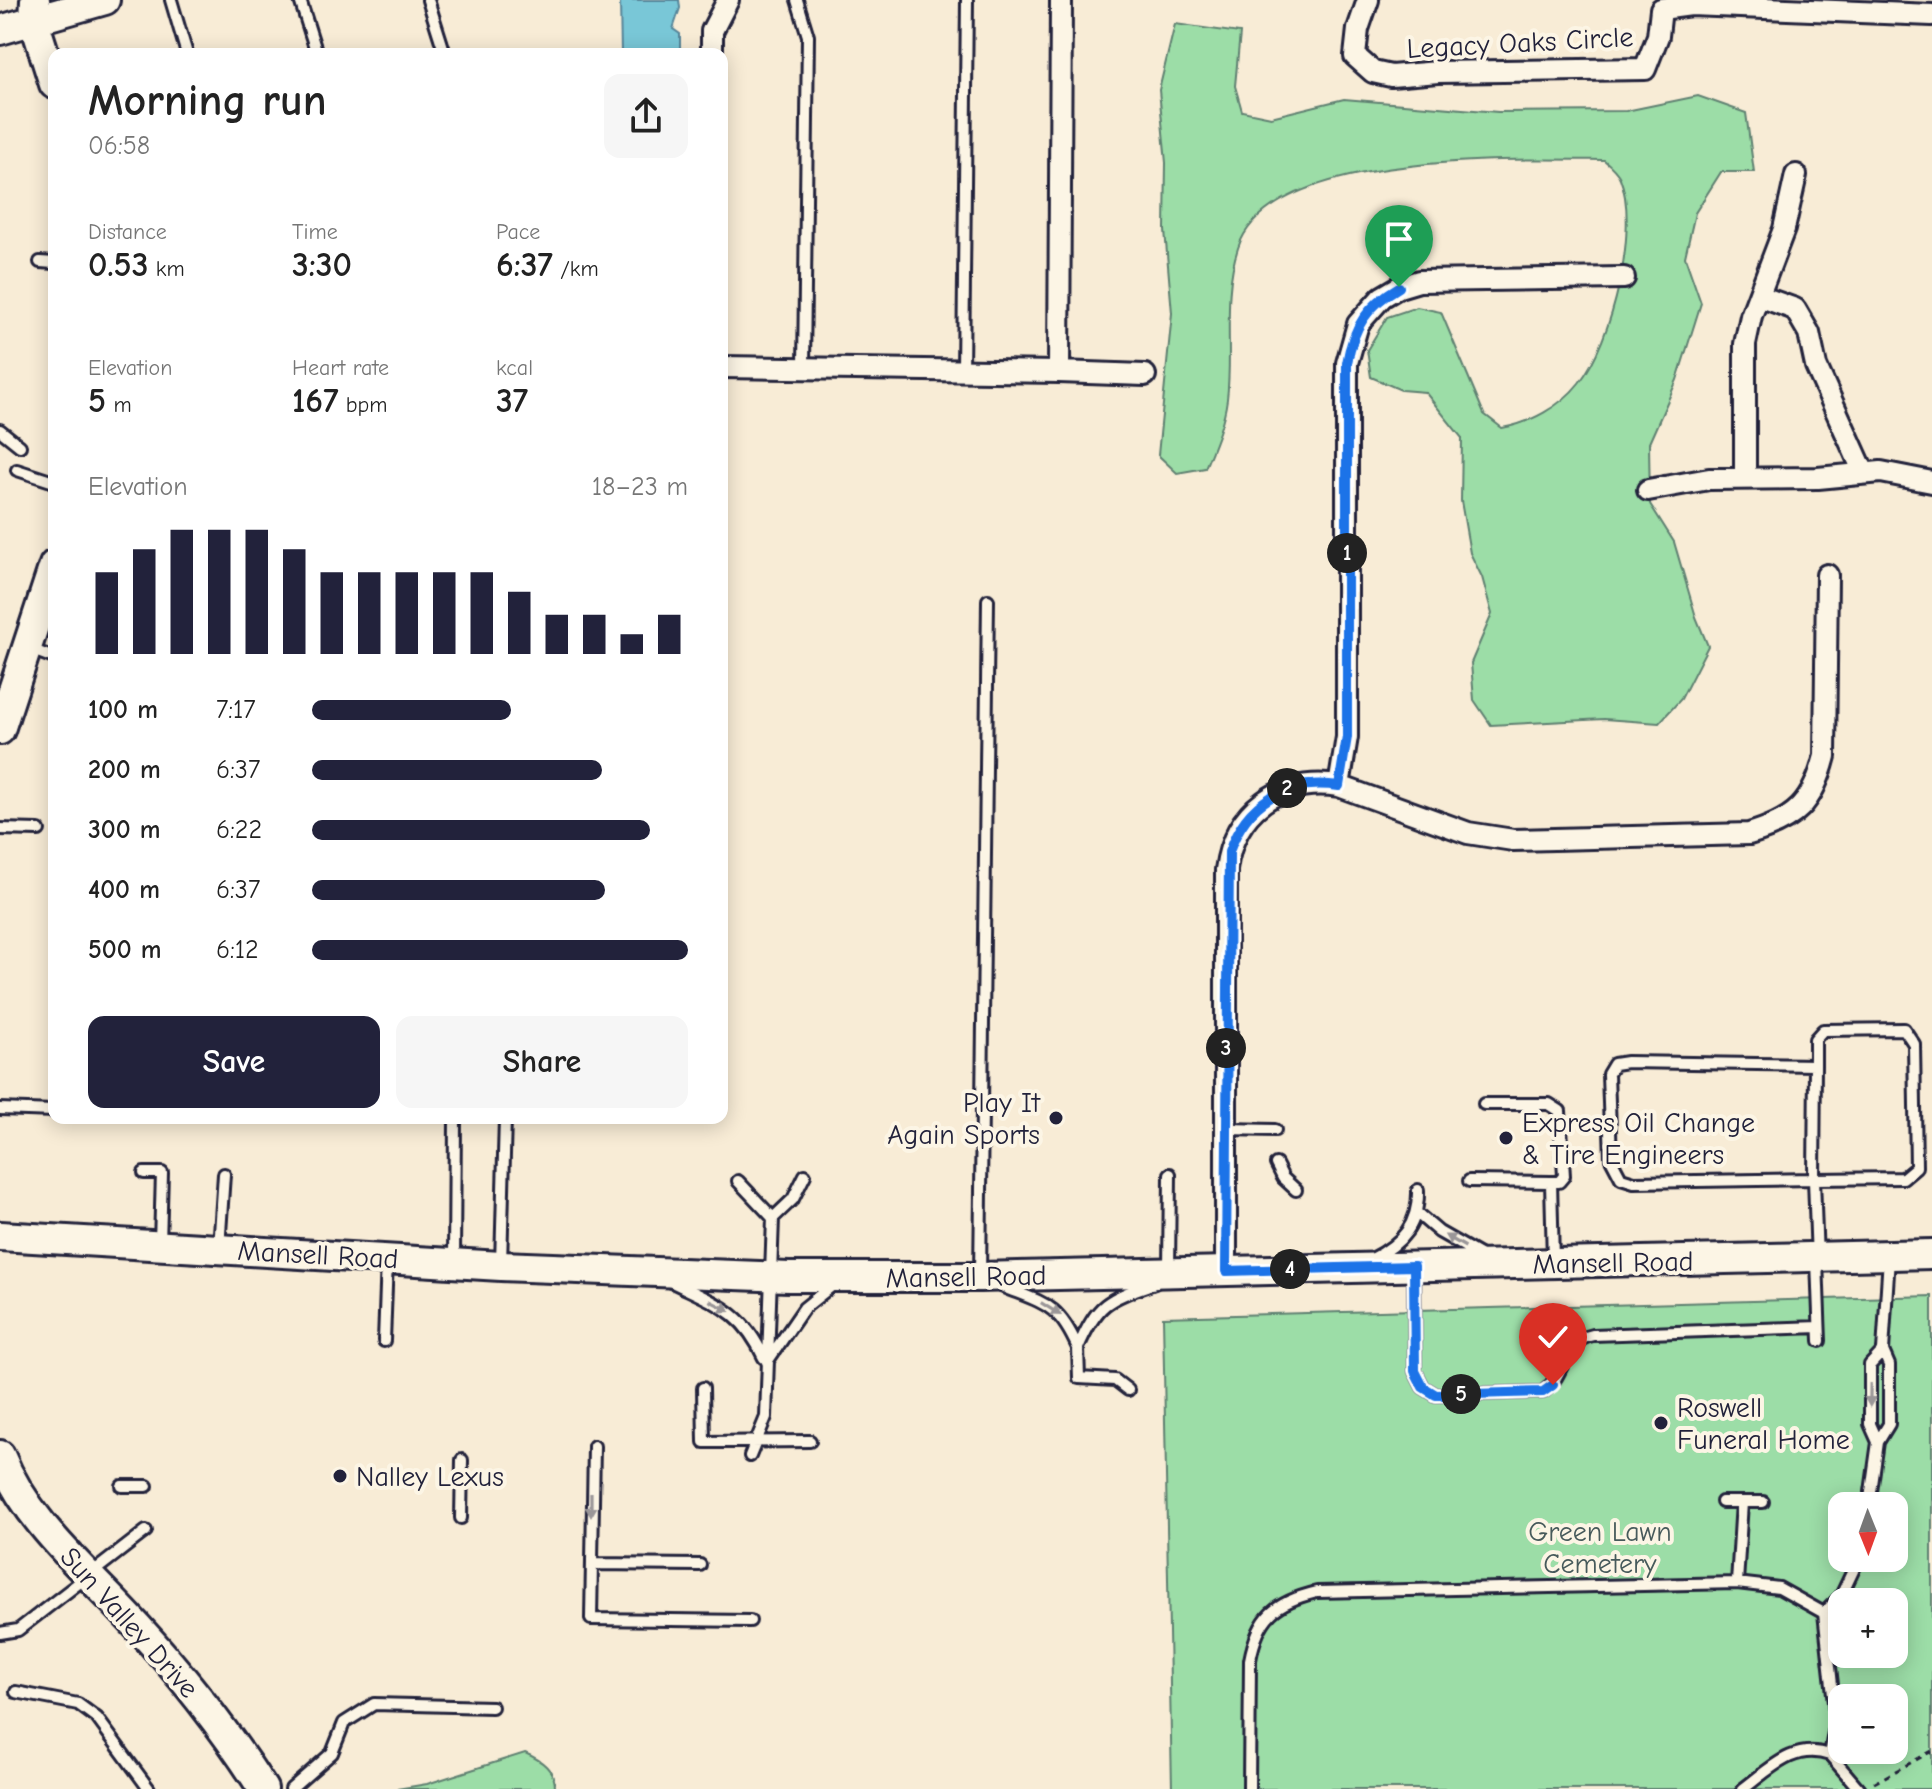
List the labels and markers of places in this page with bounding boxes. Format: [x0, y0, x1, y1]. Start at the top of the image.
pin [1365, 205, 1433, 287]
pin: 1 [1327, 533, 1367, 573]
pin: 2 [1267, 768, 1307, 808]
pin: 3 [1206, 1028, 1246, 1068]
place label: Play It Again Sports [887, 1087, 1041, 1151]
place label: Express Oil Change & Tire Engineers [1522, 1107, 1755, 1171]
marker: Play It Again Sports [1047, 1109, 1065, 1127]
marker: Express Oil Change & Tire Engineers [1497, 1129, 1515, 1147]
pin: 4 [1270, 1249, 1310, 1289]
pin [1519, 1303, 1587, 1385]
pin: 5 [1441, 1374, 1481, 1414]
place label: Roswell Funeral Home [1677, 1392, 1850, 1456]
marker: Roswell Funeral Home [1652, 1414, 1670, 1432]
place label: Nalley Lexus [356, 1461, 504, 1493]
marker: Nalley Lexus [331, 1467, 349, 1485]

